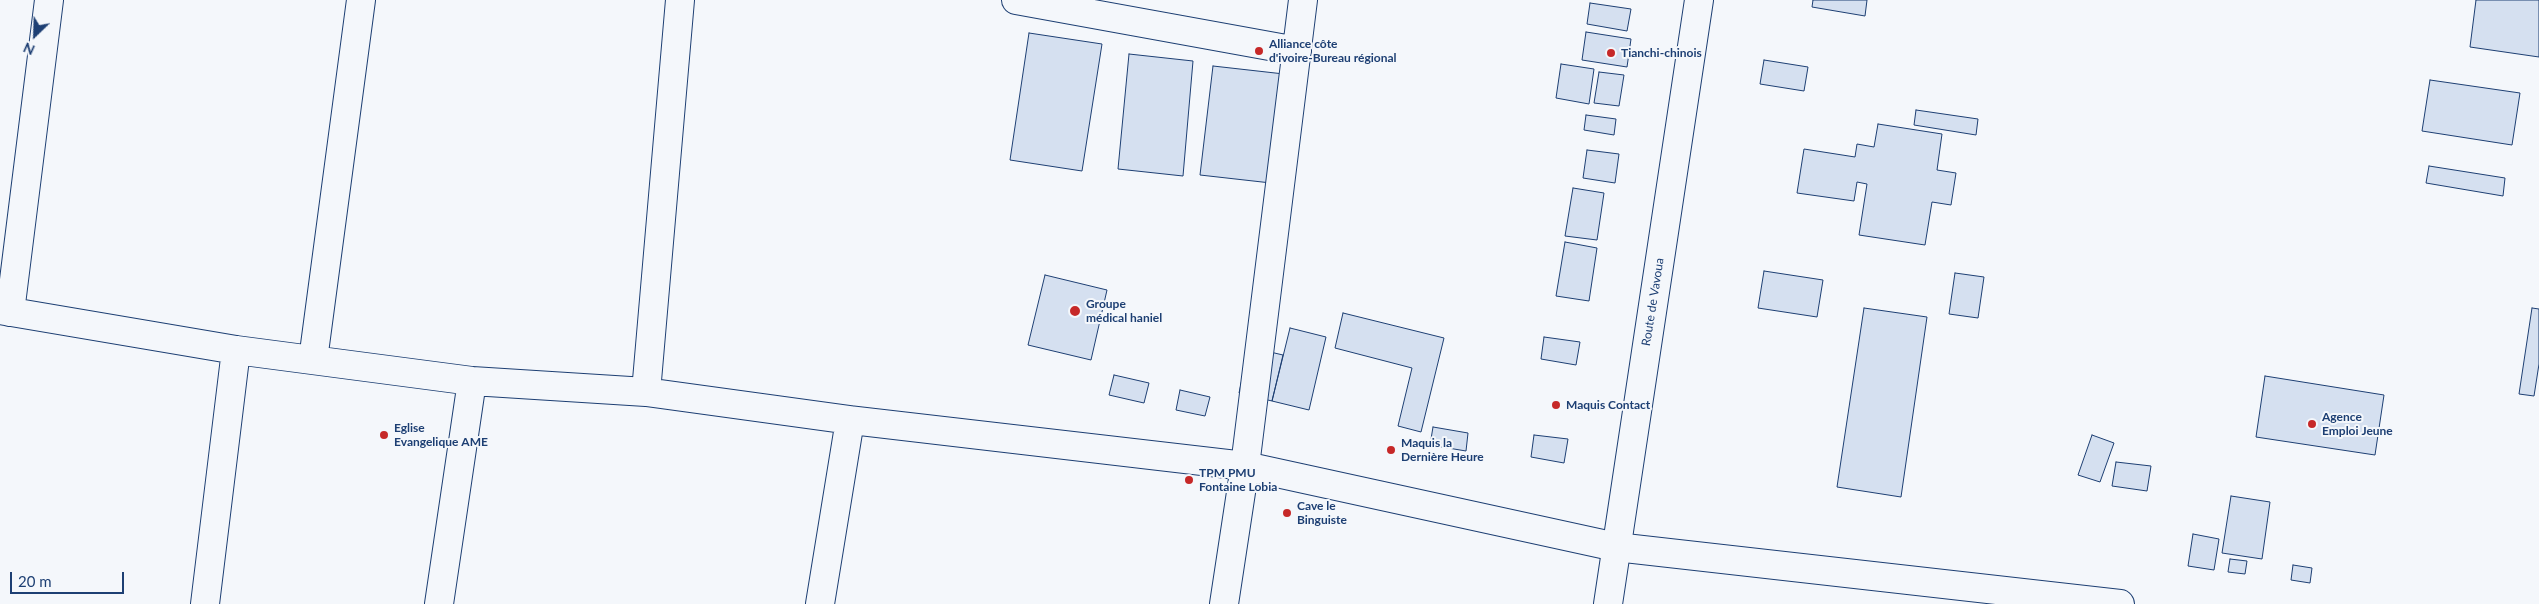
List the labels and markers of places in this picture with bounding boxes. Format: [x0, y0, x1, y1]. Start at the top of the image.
place label: Alliance côte d'ivoire-Bureau régional [1269, 37, 1397, 65]
marker: Alliance côte d'ivoire-Bureau régional [1253, 45, 1265, 57]
place label: Tianchi-chinois [1621, 46, 1702, 60]
marker: Tianchi-chinois [1605, 47, 1617, 59]
place label: Groupe médical haniel [1086, 297, 1162, 325]
marker: Groupe médical haniel [1068, 304, 1082, 318]
place label: Maquis Contact [1566, 398, 1650, 412]
marker: Maquis Contact [1550, 399, 1562, 411]
place label: Agence Emploi Jeune [2322, 410, 2393, 438]
marker: Agence Emploi Jeune [2306, 418, 2318, 430]
place label: Eglise Evangelique AME [394, 421, 488, 449]
marker: Eglise Evangelique AME [378, 429, 390, 441]
place label: Maquis la Dernière Heure [1401, 436, 1484, 464]
marker: Maquis la Dernière Heure [1385, 444, 1397, 456]
place label: TPM PMU Fontaine Lobia [1199, 466, 1277, 494]
marker: TPM PMU Fontaine Lobia [1183, 474, 1195, 486]
place label: Cave le Binguiste [1297, 499, 1347, 527]
marker: Cave le Binguiste [1281, 507, 1293, 519]

